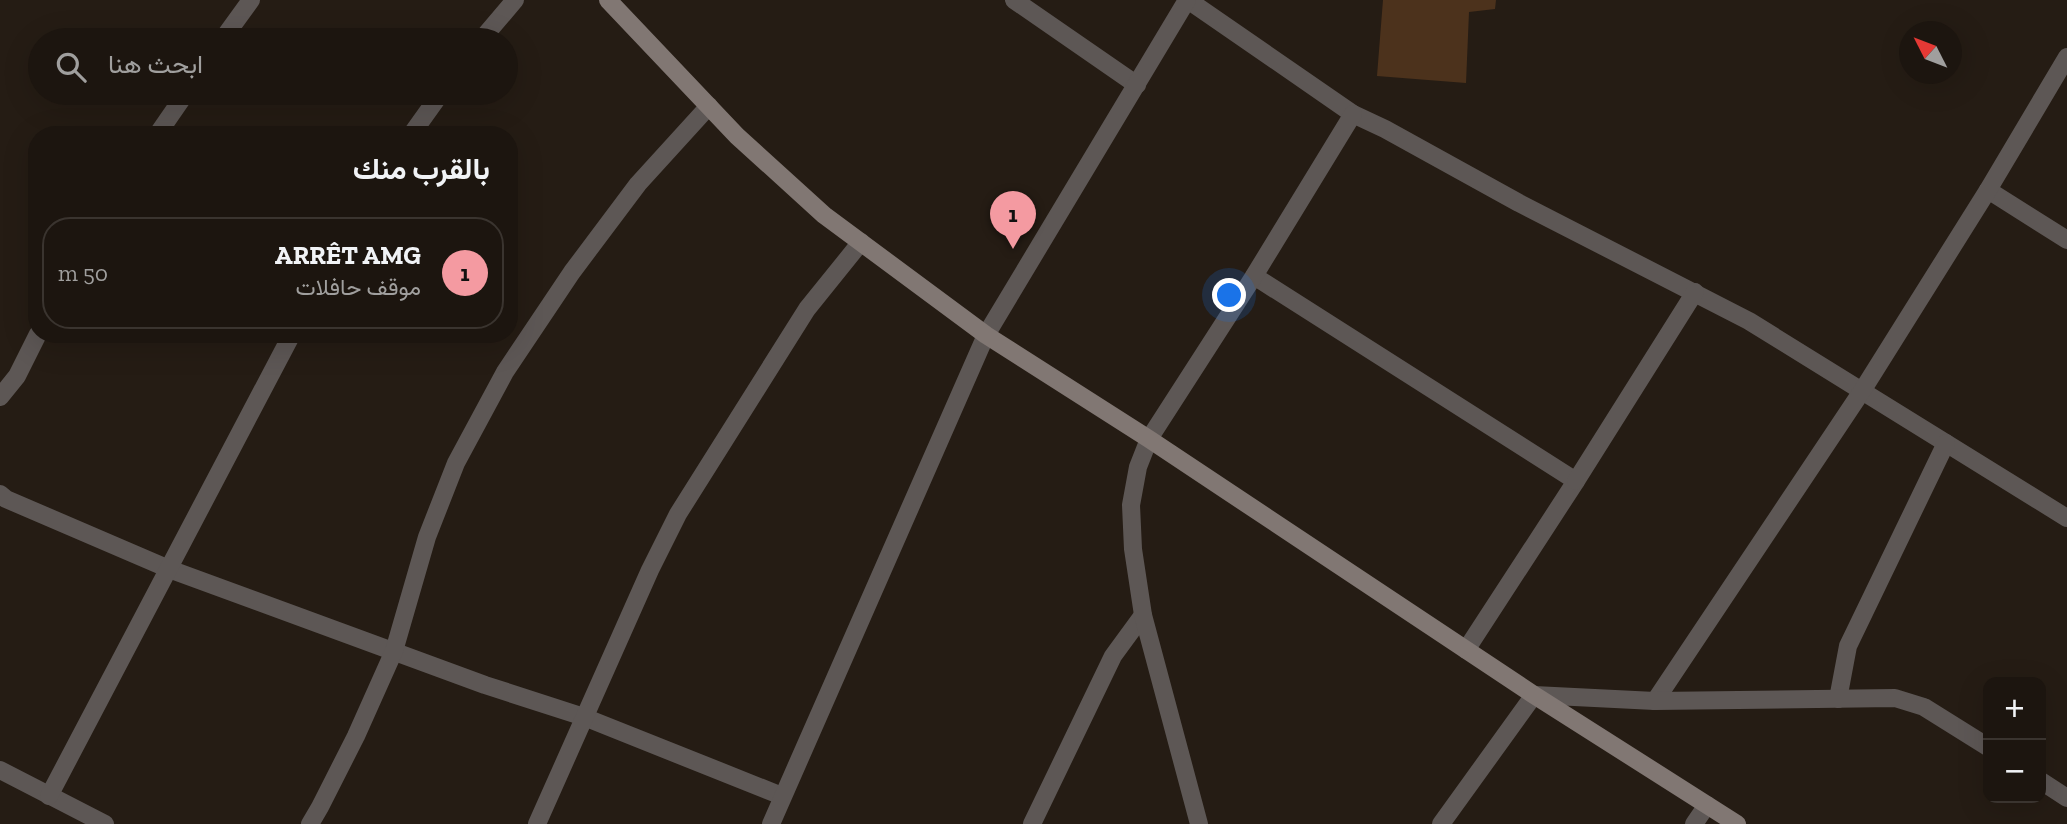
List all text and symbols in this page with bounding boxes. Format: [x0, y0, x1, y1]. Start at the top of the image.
north arrow [1899, 21, 1962, 84]
search box [28, 28, 518, 105]
icon: search [52, 48, 90, 86]
text: ابحث هنا [108, 48, 203, 80]
text: بالقرب منك [353, 151, 490, 187]
pin: 1 [990, 191, 1036, 249]
text: ARRÊT AMG [275, 239, 421, 271]
text: 50 m [58, 259, 108, 287]
text: 1 [460, 259, 470, 287]
text: موقف حافلات [295, 273, 421, 301]
your location [1212, 278, 1246, 312]
map controls [1983, 677, 2046, 803]
button: + [1983, 677, 2046, 740]
button: − [1983, 740, 2046, 803]

